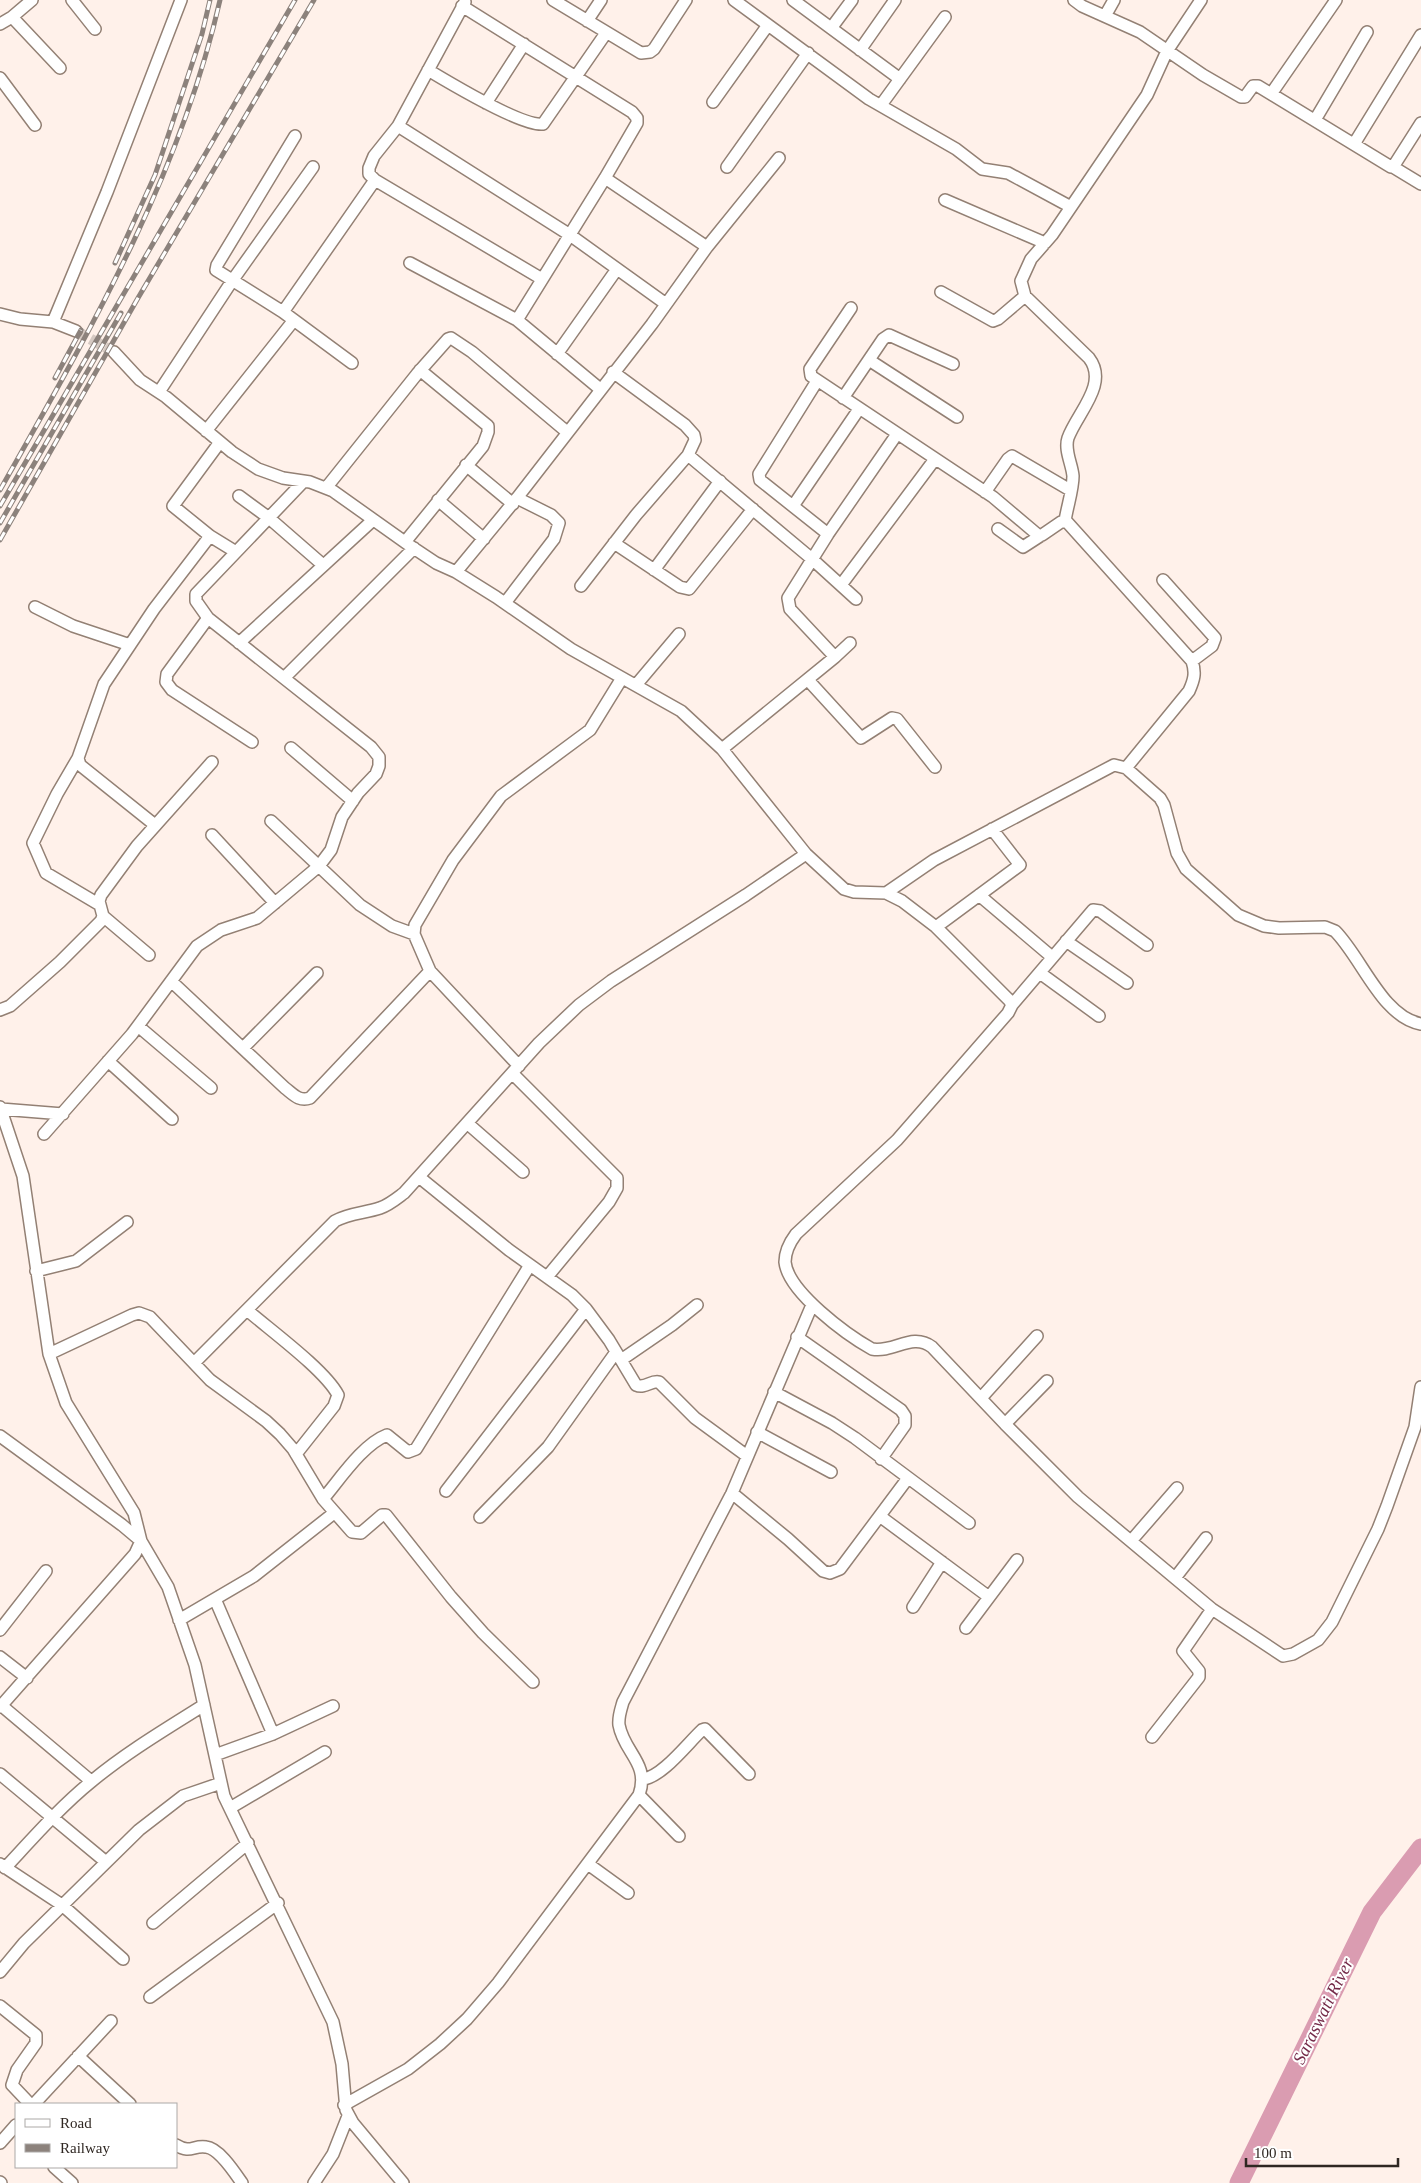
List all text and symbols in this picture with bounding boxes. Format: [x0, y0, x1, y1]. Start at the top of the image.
water label: Saraswati River [1289, 1954, 1358, 2067]
legend [15, 2103, 178, 2168]
text: Road [60, 2115, 92, 2131]
scale bar [1246, 2136, 1398, 2168]
text: Railway [60, 2140, 110, 2156]
text: 100 m [1254, 2145, 1292, 2161]

